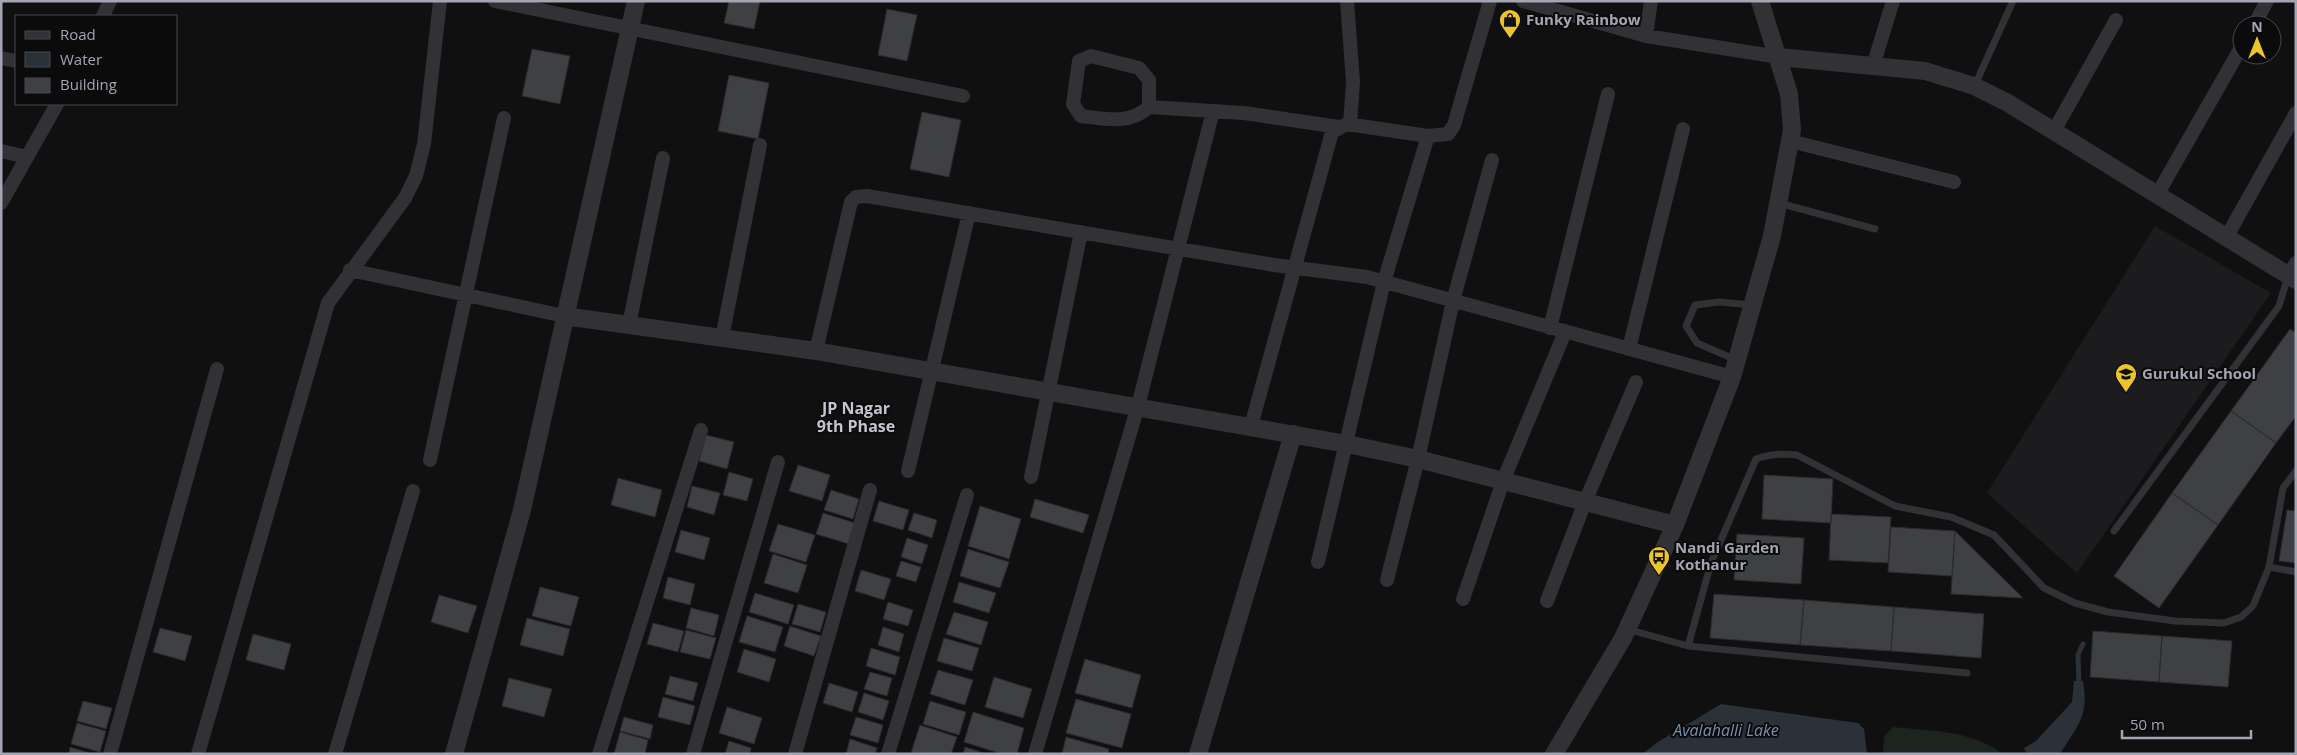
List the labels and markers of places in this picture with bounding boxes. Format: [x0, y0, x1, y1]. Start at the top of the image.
shop icon: Funky Rainbow [1498, 8, 1522, 39]
place label: Funky Rainbow [1526, 9, 1641, 29]
school or university icon: Gurukul School [2114, 362, 2138, 393]
place label: Gurukul School [2142, 363, 2256, 383]
place label: Nandi Garden Kothanur [1675, 537, 1779, 574]
bus stop icon: Nandi Garden Kothanur [1647, 545, 1671, 576]

